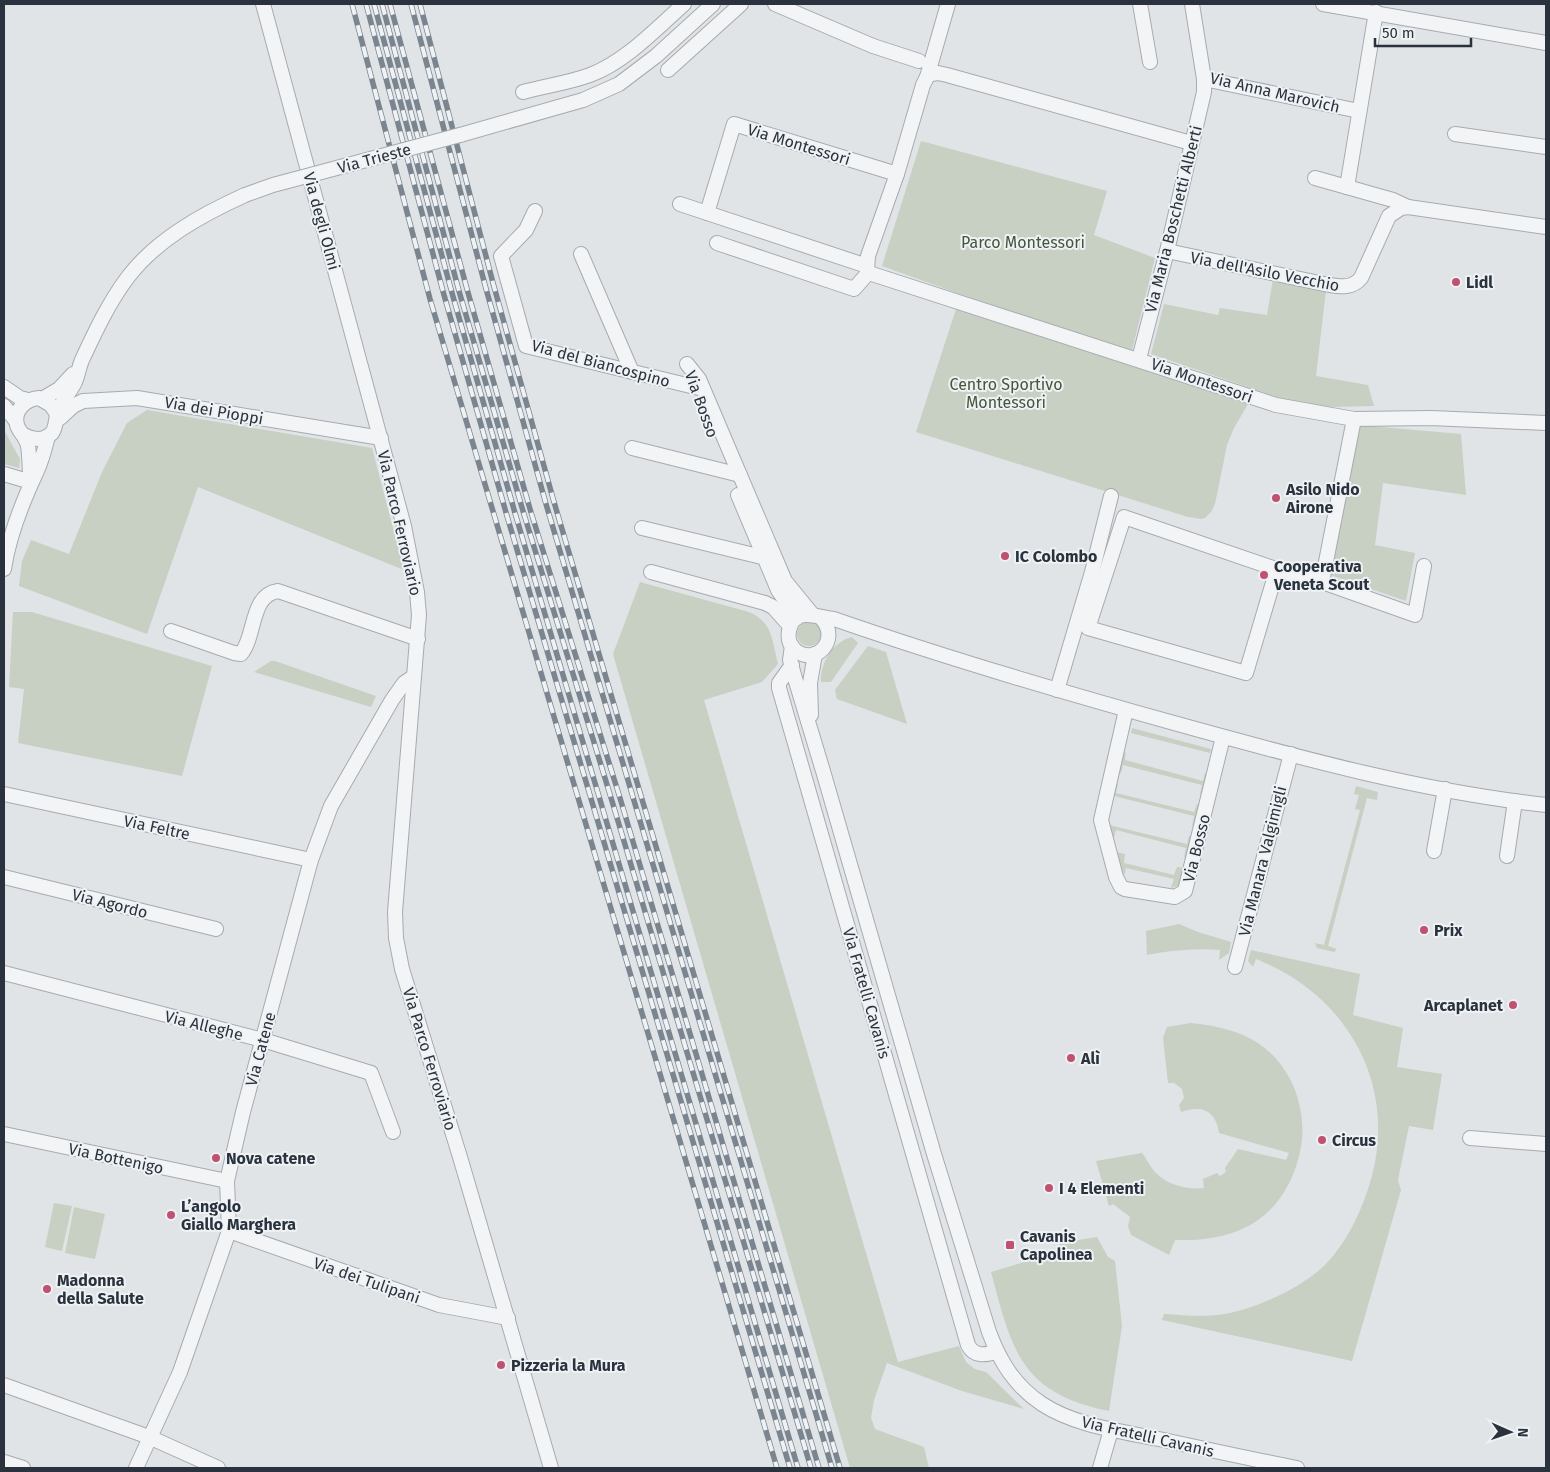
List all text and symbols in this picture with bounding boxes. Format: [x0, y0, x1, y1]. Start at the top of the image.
scale bar [1375, 15, 1471, 47]
text: 50 m [1382, 24, 1415, 42]
street label: Via Anna Marovich [1208, 68, 1342, 117]
street label: Via Montessori [745, 120, 853, 169]
street label: Via Maria Boschetti Alberti [1141, 124, 1206, 315]
street label: Via Trieste [335, 140, 413, 177]
street label: Via degli Olmi [299, 170, 344, 272]
park label: Parco Montessori [961, 233, 1085, 252]
street label: Via dell'Asilo Vecchio [1189, 248, 1341, 295]
place label: Lidl [1466, 273, 1493, 292]
marker: Lidl [1450, 276, 1462, 288]
street label: Via del Biancospino [529, 336, 672, 391]
street label: Via Montessori [1148, 354, 1255, 407]
street label: Via Bosso [681, 368, 722, 440]
park label: Centro Sportivo Montessori [950, 375, 1062, 412]
street label: Via dei Pioppi [163, 392, 265, 429]
street label: Via Parco Ferroviario [374, 449, 425, 598]
place label: Asilo Nido Airone [1285, 480, 1360, 517]
marker: Asilo Nido Airone [1270, 492, 1282, 504]
place label: IC Colombo [1015, 547, 1097, 566]
marker: IC Colombo [999, 550, 1011, 562]
place label: Cooperativa Veneta Scout [1273, 557, 1370, 594]
marker: Cooperativa Veneta Scout [1258, 569, 1270, 581]
street label: Via Manara Valgimigli [1235, 784, 1290, 938]
street label: Via Feltre [122, 811, 192, 844]
street label: Via Bosso [1179, 812, 1214, 884]
street label: Via Agordo [70, 885, 150, 922]
place label: Prix [1434, 921, 1463, 940]
marker: Prix [1418, 924, 1430, 936]
street label: Via Fratelli Cavanis [839, 925, 894, 1061]
street label: Via Parco Ferroviario [399, 985, 460, 1133]
place label: Arcaplanet [1423, 996, 1504, 1015]
marker: Arcaplanet [1507, 999, 1519, 1011]
street label: Via Alleghe [163, 1007, 245, 1044]
street label: Via Catene [241, 1010, 280, 1088]
place label: Alì [1080, 1049, 1100, 1068]
marker: Alì [1065, 1052, 1077, 1064]
place label: Circus [1332, 1131, 1376, 1150]
marker: Circus [1316, 1134, 1328, 1146]
street label: Via Bottenigo [67, 1139, 165, 1178]
place label: Nova catene [226, 1149, 315, 1168]
marker: Nova catene [210, 1152, 222, 1164]
place label: I 4 Elementi [1059, 1179, 1144, 1198]
marker: I 4 Elementi [1043, 1182, 1055, 1194]
place label: L’angolo Giallo Marghera [181, 1197, 296, 1234]
marker: L’angolo Giallo Marghera [165, 1209, 177, 1221]
place label: Cavanis Capolinea [1020, 1227, 1093, 1264]
marker: Cavanis Capolinea [1004, 1239, 1016, 1251]
street label: Via dei Tulipani [311, 1253, 423, 1308]
place label: Madonna della Salute [57, 1271, 144, 1308]
marker: Madonna della Salute [41, 1283, 53, 1295]
place label: Pizzeria la Mura [511, 1356, 626, 1375]
marker: Pizzeria la Mura [495, 1359, 507, 1371]
north arrow [1485, 1407, 1535, 1457]
street label: Via Fratelli Cavanis [1080, 1412, 1216, 1461]
text: N [1514, 1427, 1531, 1437]

